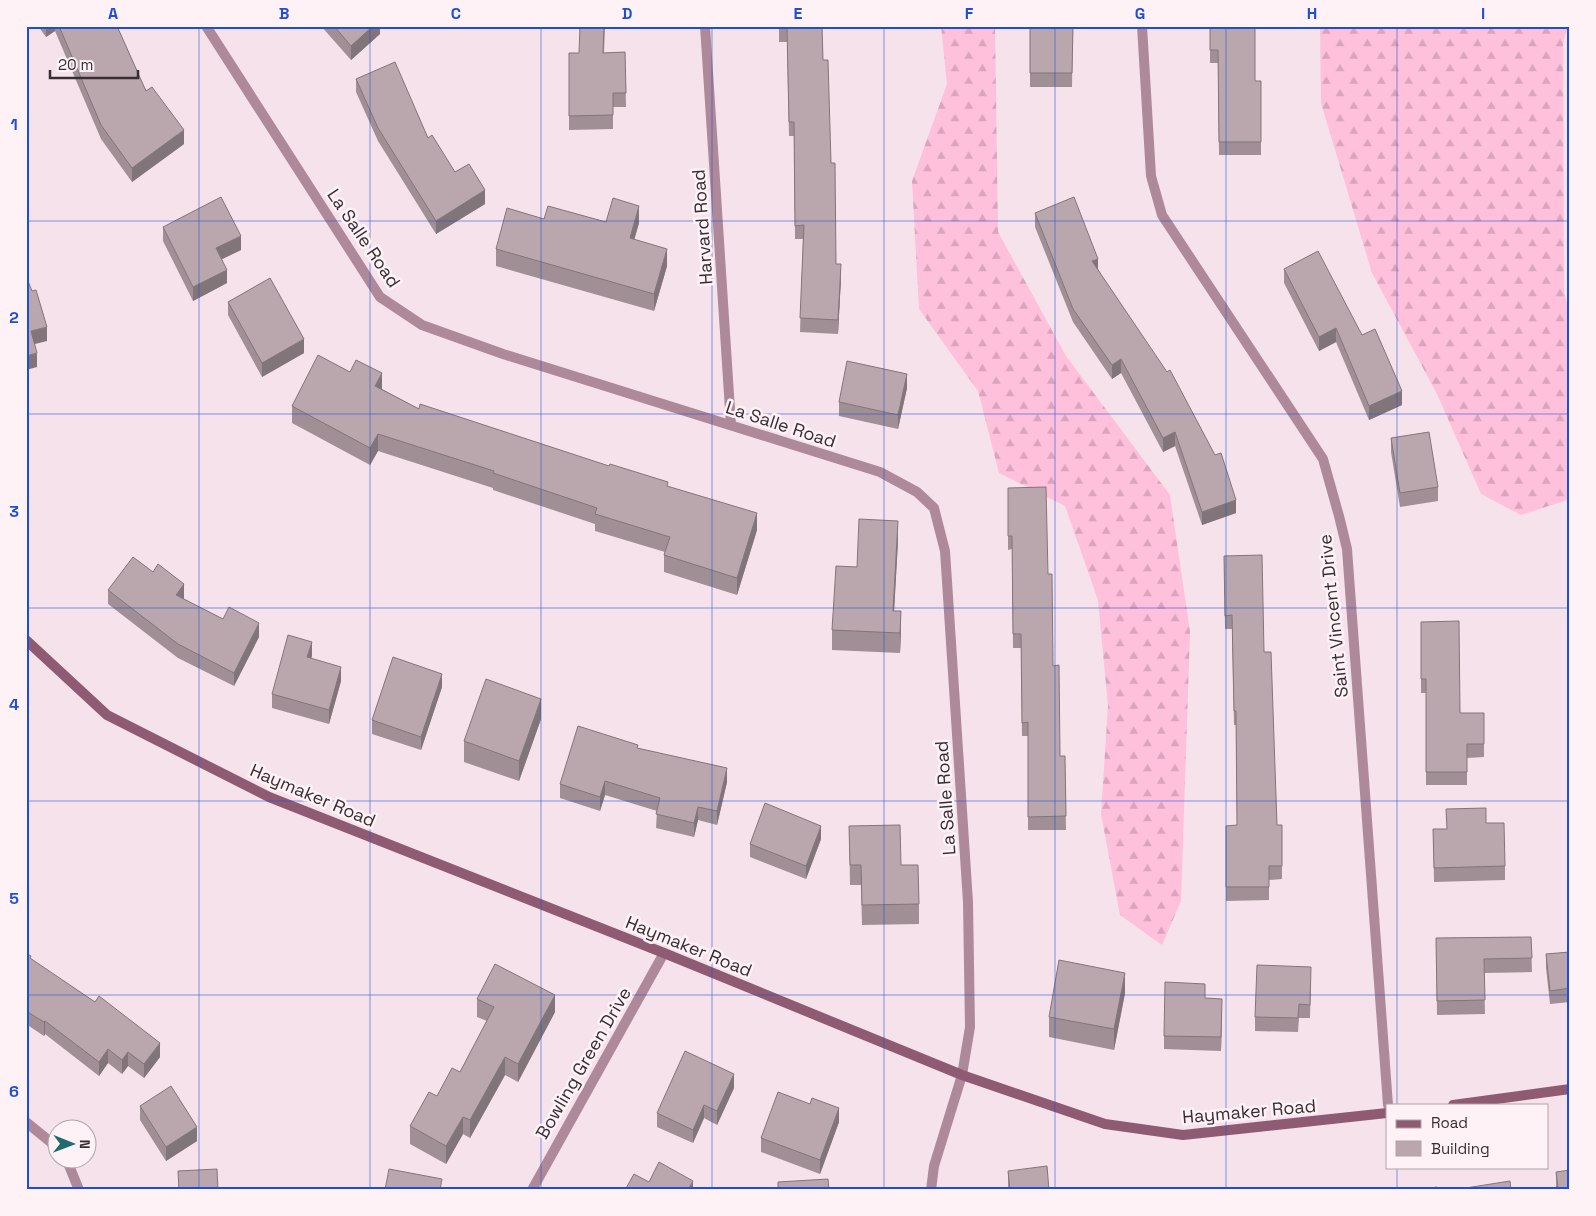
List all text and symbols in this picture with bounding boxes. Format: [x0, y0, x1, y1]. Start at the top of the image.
text: A [108, 3, 118, 24]
text: B [279, 3, 289, 24]
text: C [451, 3, 461, 24]
text: D [622, 3, 632, 24]
text: E [794, 3, 803, 24]
text: F [965, 3, 974, 24]
text: G [1135, 3, 1145, 24]
text: H [1307, 3, 1317, 24]
text: I [1481, 3, 1485, 24]
scale bar [50, 48, 138, 80]
text: 20 m [58, 55, 93, 74]
text: 1 [10, 114, 18, 135]
street label: Harvard Road [686, 169, 718, 285]
street label: La Salle Road [322, 184, 406, 292]
text: 2 [9, 307, 19, 328]
street label: La Salle Road [723, 395, 839, 453]
text: 3 [9, 501, 19, 522]
street label: Saint Vincent Drive [1313, 533, 1353, 699]
text: 4 [9, 694, 19, 715]
street label: La Salle Road [930, 740, 960, 856]
street label: Haymaker Road [247, 758, 379, 832]
text: 5 [9, 888, 19, 909]
street label: Haymaker Road [622, 910, 756, 982]
street label: Bowling Green Drive [530, 983, 636, 1143]
text: 6 [9, 1081, 19, 1102]
street label: Haymaker Road [1181, 1094, 1317, 1128]
legend [1386, 1104, 1548, 1168]
text: Road [1431, 1113, 1468, 1132]
north arrow [48, 1118, 98, 1168]
text: N [76, 1139, 94, 1149]
text: Building [1431, 1139, 1490, 1158]

